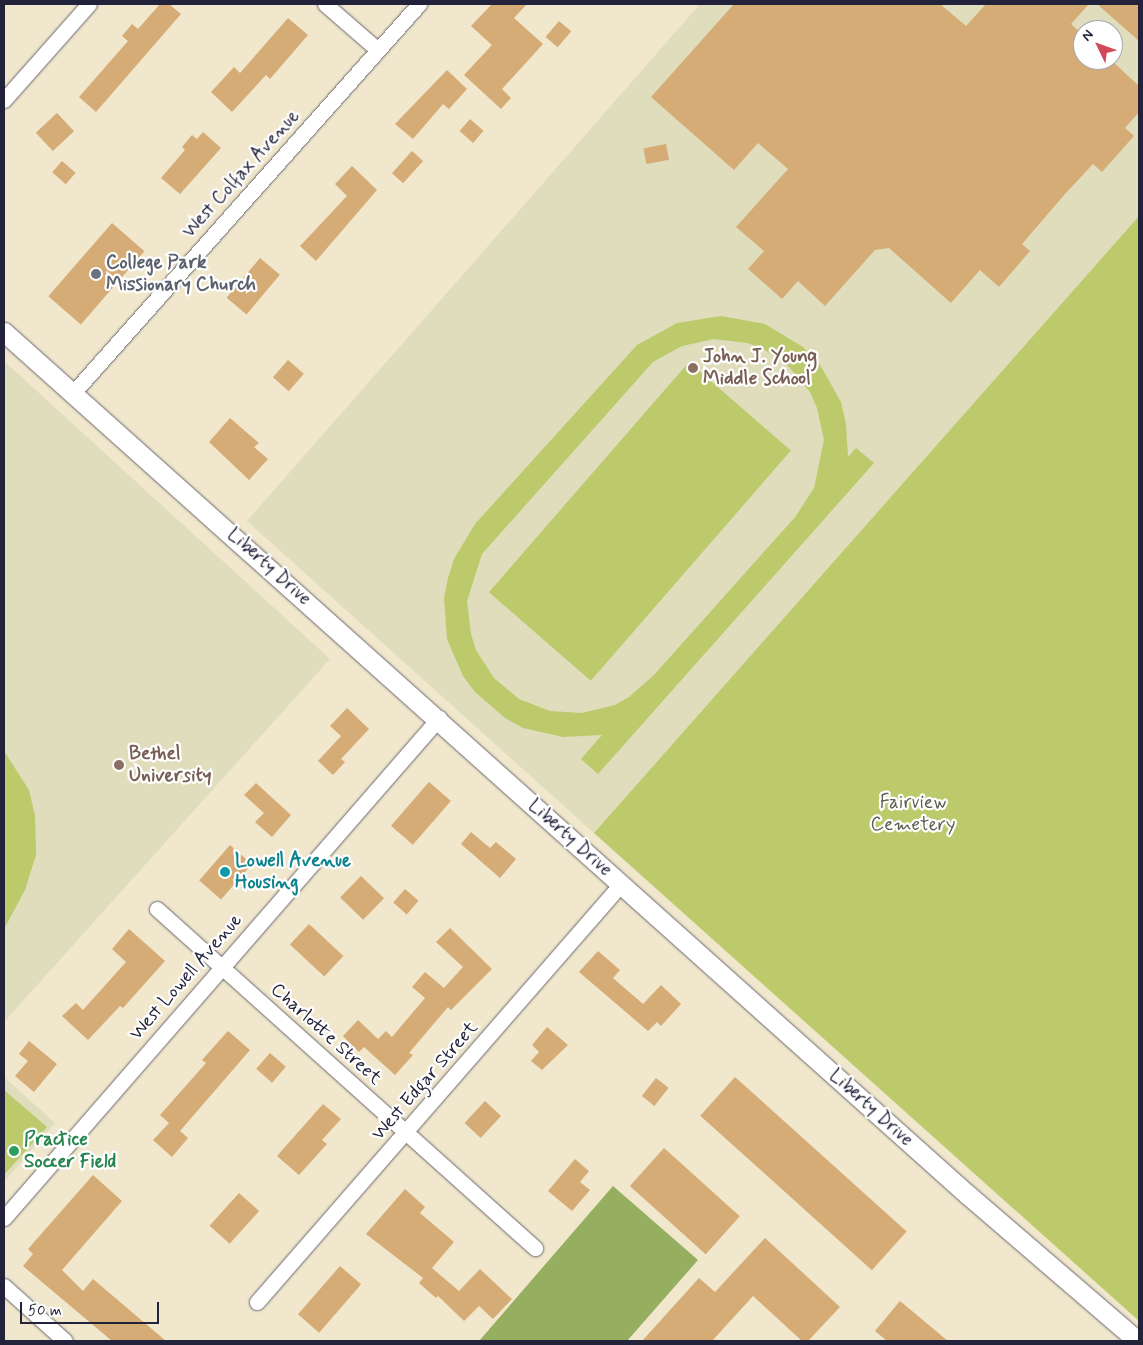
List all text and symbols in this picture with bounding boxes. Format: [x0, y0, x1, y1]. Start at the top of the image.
north arrow [1073, 20, 1123, 70]
text: N [1078, 26, 1097, 45]
street label: West Colfax Avenue [178, 106, 304, 242]
place label: College Park Missionary Church [106, 252, 256, 296]
marker: College Park Missionary Church [90, 268, 102, 280]
place label: John J. Young Middle School [703, 346, 817, 390]
marker: John J. Young Middle School [687, 362, 699, 374]
street label: Liberty Drive [222, 523, 316, 611]
place label: Bethel University [129, 743, 212, 787]
marker: Bethel University [113, 759, 125, 771]
park label: Fairview Cemetery [871, 792, 955, 836]
street label: Liberty Drive [523, 794, 617, 882]
place label: Lowell Avenue Housing [235, 850, 349, 894]
marker: Lowell Avenue Housing [219, 866, 231, 878]
street label: West Lowell Avenue [126, 910, 246, 1044]
street label: Charlotte Street [266, 978, 386, 1090]
street label: West Edgar Street [367, 1017, 483, 1145]
street label: Liberty Drive [824, 1064, 918, 1152]
place label: Practice Soccer Field [24, 1129, 117, 1173]
marker: Practice Soccer Field [8, 1145, 20, 1157]
scale bar [22, 1292, 161, 1324]
text: 50 m [28, 1301, 62, 1321]

